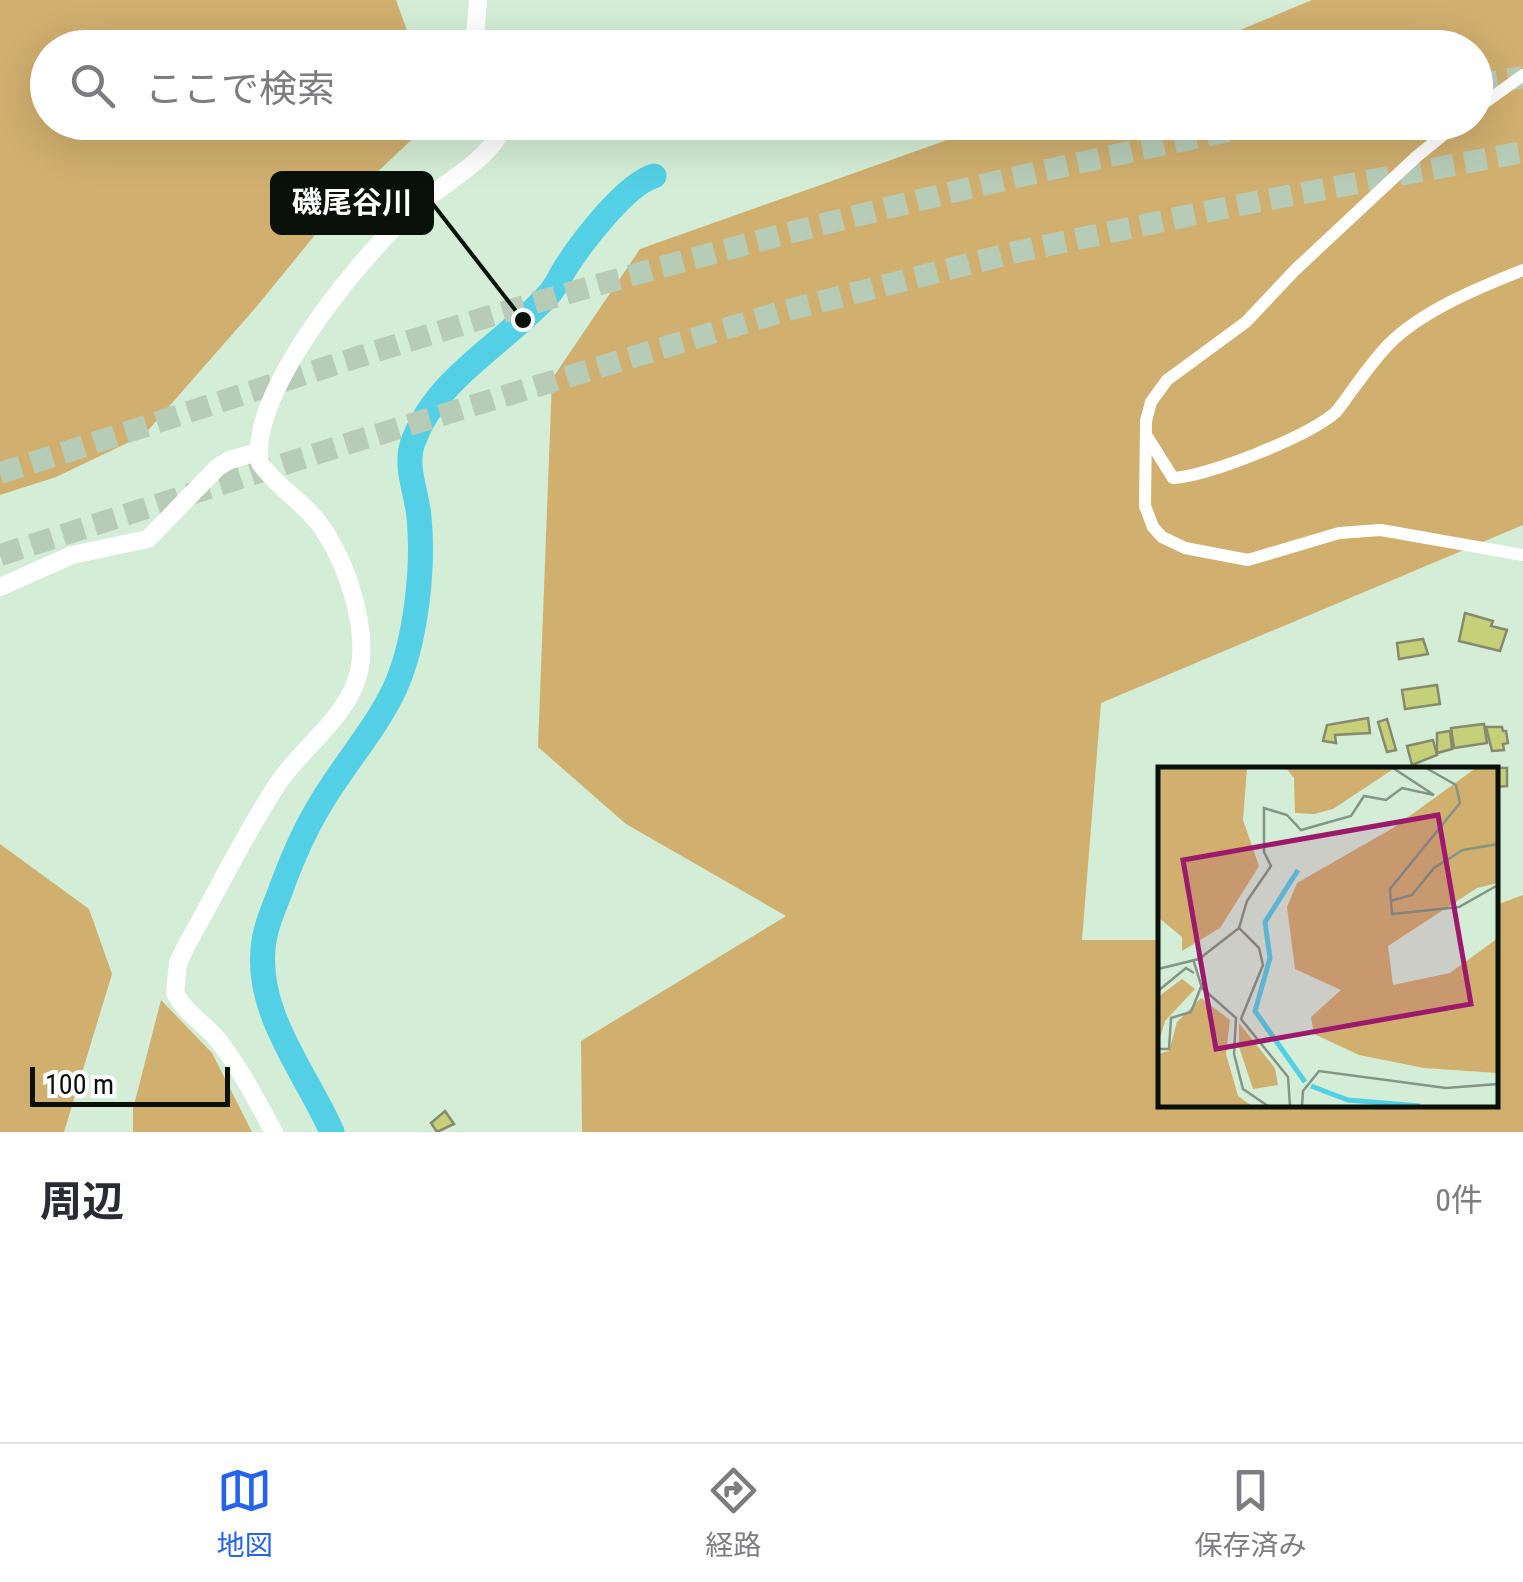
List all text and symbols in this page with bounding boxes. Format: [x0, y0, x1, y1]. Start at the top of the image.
search box [30, 30, 1493, 140]
icon: search [65, 58, 120, 113]
text: ここで検索 [145, 67, 335, 111]
callout: 磯尾谷川 [272, 173, 432, 233]
text: 磯尾谷川 [292, 185, 412, 220]
inset map [1158, 767, 1498, 1107]
scale bar [30, 1062, 230, 1106]
text: 100 m [45, 1068, 114, 1101]
text: 周辺 [40, 1177, 124, 1226]
text: 0件 [1435, 1181, 1483, 1219]
tab: 地図 [216, 1463, 273, 1563]
tab: 経路 [705, 1463, 762, 1563]
tab: 保存済み [1194, 1463, 1307, 1563]

